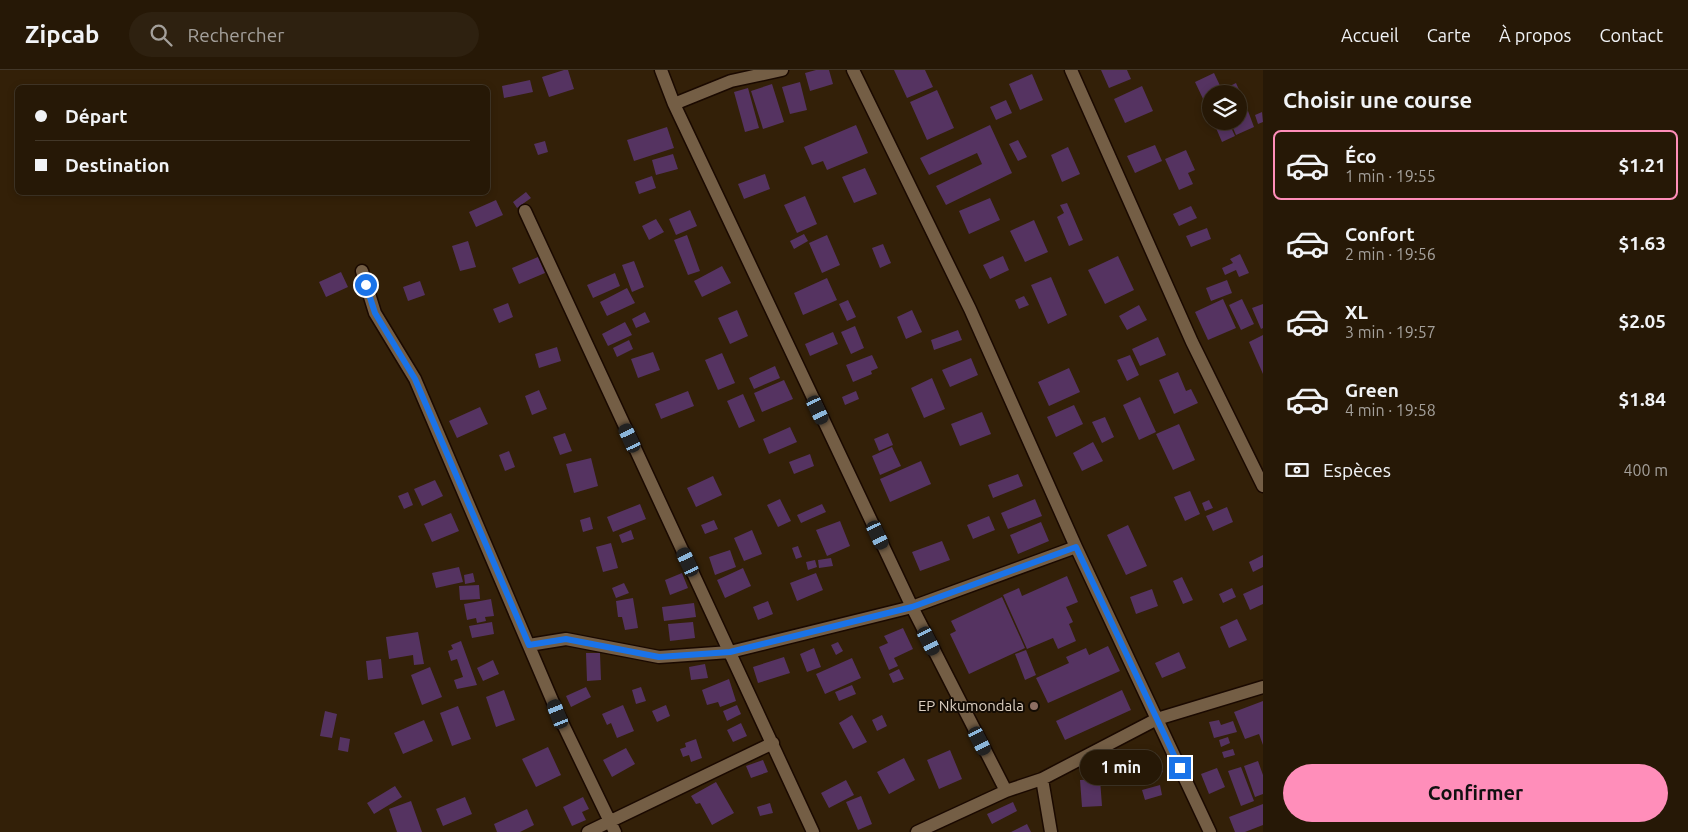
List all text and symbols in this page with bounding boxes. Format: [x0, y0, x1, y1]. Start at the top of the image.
search box [129, 12, 479, 57]
text: Zipcab [25, 21, 99, 48]
icon: search [147, 21, 175, 49]
text: Rechercher [187, 24, 284, 46]
text: Accueil [1341, 25, 1399, 45]
text: Carte [1427, 25, 1471, 45]
text: À propos [1499, 25, 1571, 45]
text: Contact [1599, 25, 1663, 45]
map controls [1202, 85, 1247, 130]
button: layers [1202, 85, 1247, 130]
text: Choisir une course [1283, 87, 1472, 112]
text: Départ [65, 105, 128, 127]
icon: car [1285, 143, 1330, 188]
text: Éco [1345, 145, 1377, 167]
text: Destination [65, 154, 170, 176]
text: $1.21 [1618, 154, 1666, 176]
text: 1 min · 19:55 [1345, 167, 1436, 185]
icon: car [1285, 221, 1330, 266]
text: Confort [1345, 223, 1415, 245]
text: $1.63 [1618, 232, 1666, 254]
text: 2 min · 19:56 [1345, 245, 1436, 263]
route start [355, 274, 377, 296]
icon: car [1285, 299, 1330, 344]
text: XL [1345, 301, 1368, 323]
text: $2.05 [1618, 310, 1666, 332]
text: 3 min · 19:57 [1345, 323, 1436, 341]
icon: car [1285, 377, 1330, 422]
text: Green [1345, 379, 1399, 401]
text: $1.84 [1618, 388, 1666, 410]
car [804, 393, 831, 427]
text: 4 min · 19:58 [1345, 401, 1436, 419]
car [616, 421, 643, 455]
icon: cash [1283, 456, 1311, 484]
text: Espèces [1323, 459, 1391, 481]
text: 400 m [1623, 461, 1668, 479]
car [864, 518, 891, 552]
car [674, 545, 701, 579]
car [915, 624, 942, 658]
car [545, 697, 570, 731]
place label: EP Nkumondala [918, 697, 1024, 714]
marker: EP Nkumondala [1028, 700, 1040, 712]
car [966, 724, 993, 758]
callout: 1 min [1080, 750, 1162, 786]
route end [1169, 757, 1191, 779]
text: 1 min [1101, 758, 1141, 776]
button: Confirmer [1283, 764, 1668, 822]

